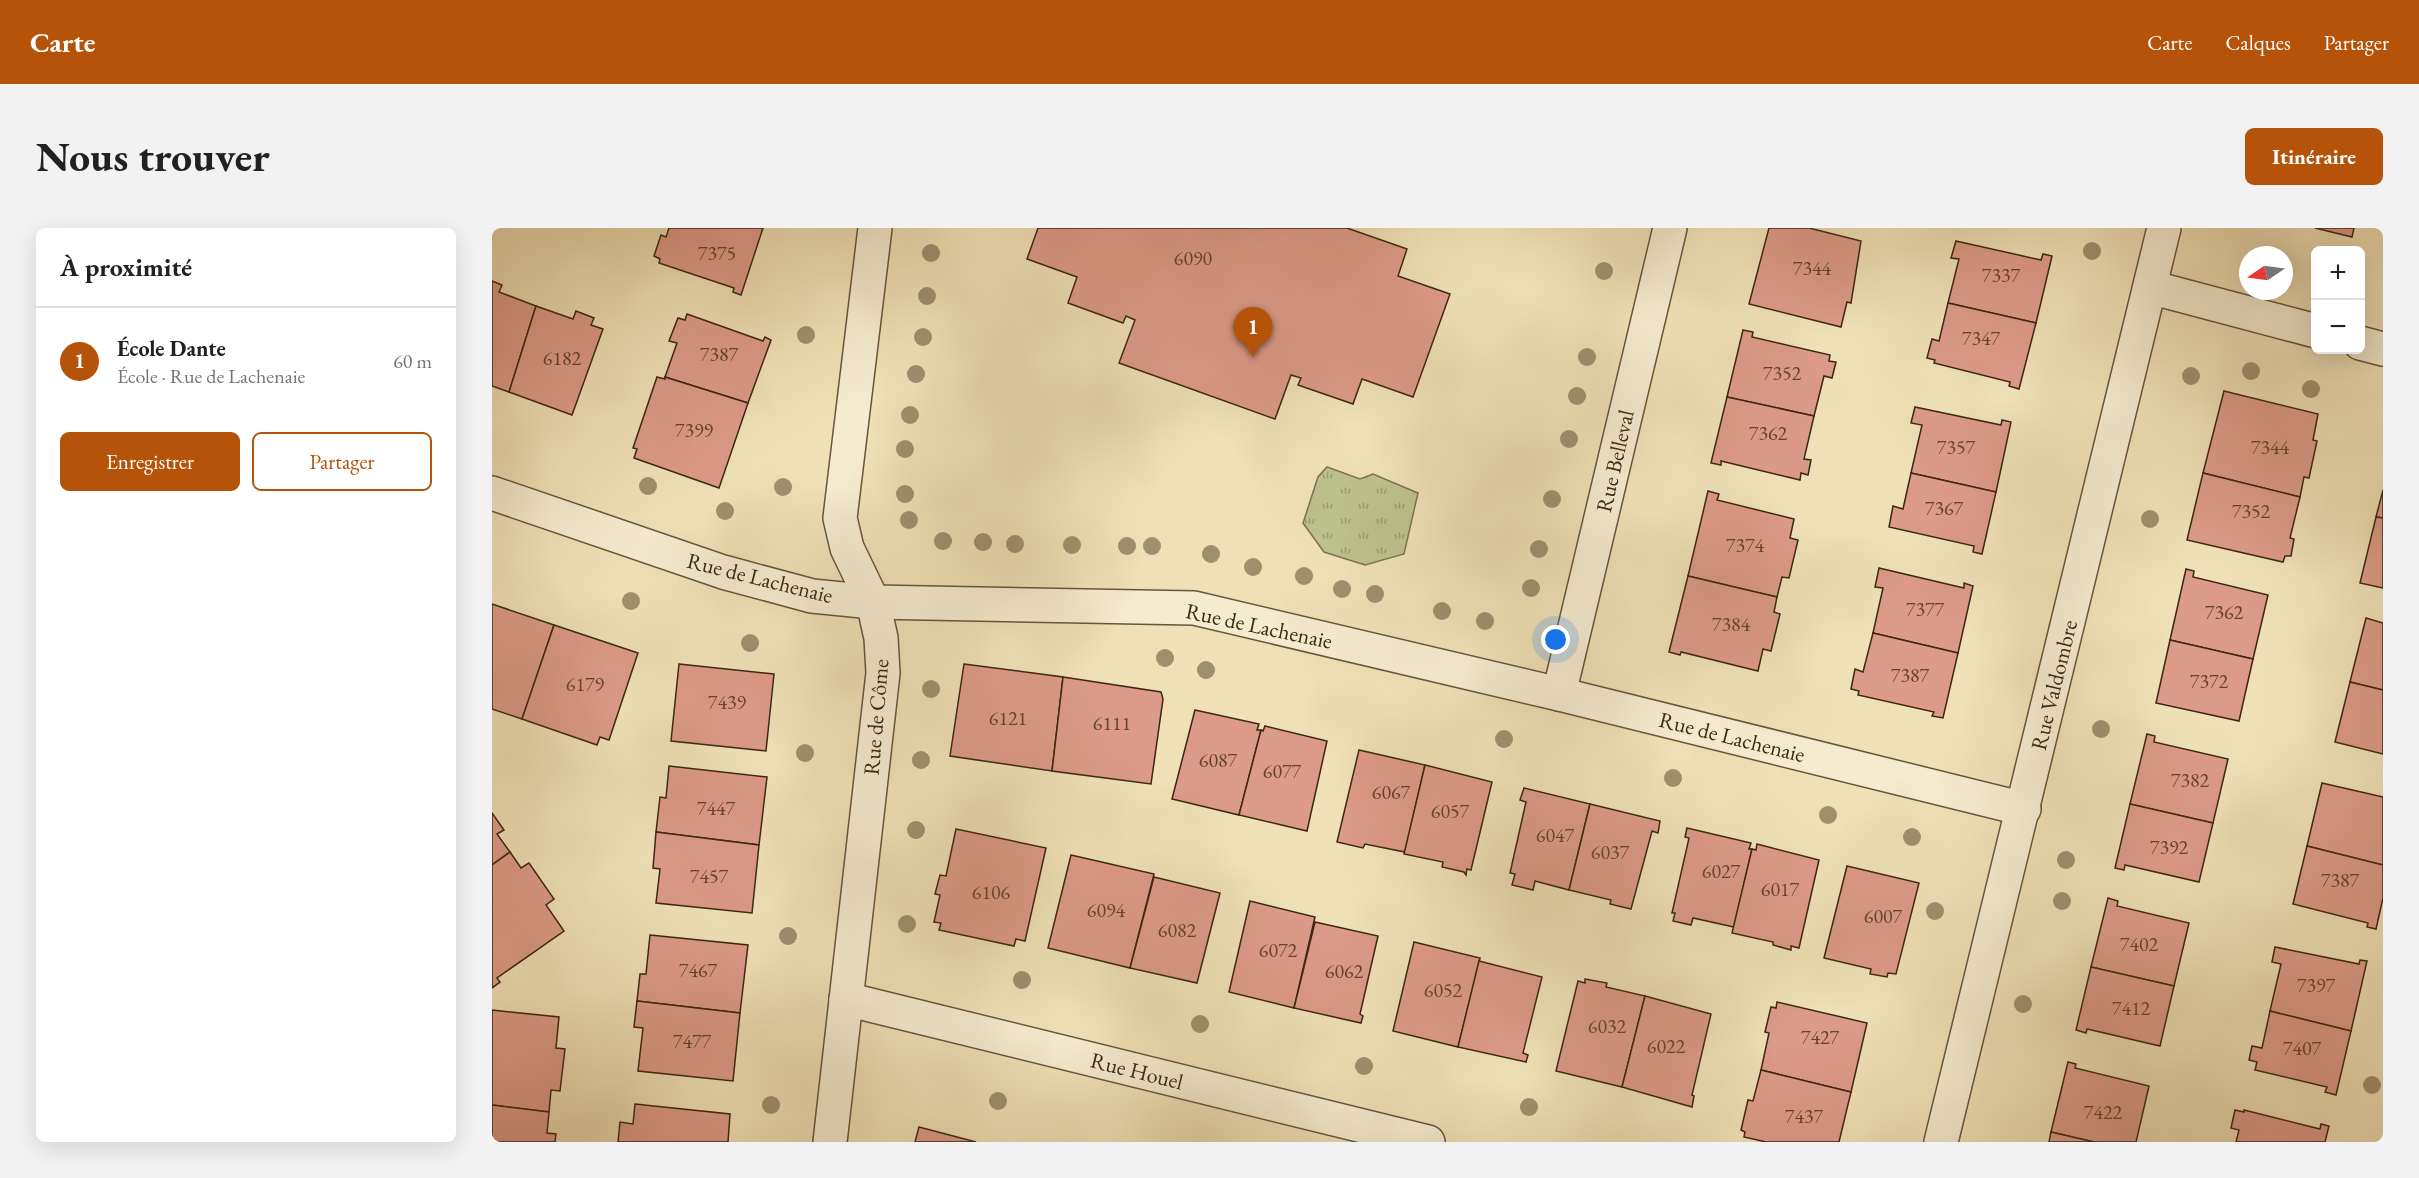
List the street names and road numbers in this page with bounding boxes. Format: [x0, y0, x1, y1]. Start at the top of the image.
street label: Rue Belleval [1589, 407, 1641, 515]
street label: Rue de Lachenaie [684, 546, 836, 610]
street label: Rue de Lachenaie [1183, 596, 1335, 656]
street label: Rue Valdombre [2024, 616, 2084, 753]
street label: Rue de Côme [856, 657, 896, 776]
street label: Rue de Lachenaie [1656, 705, 1808, 769]
street label: Rue Houel [1088, 1046, 1186, 1096]

